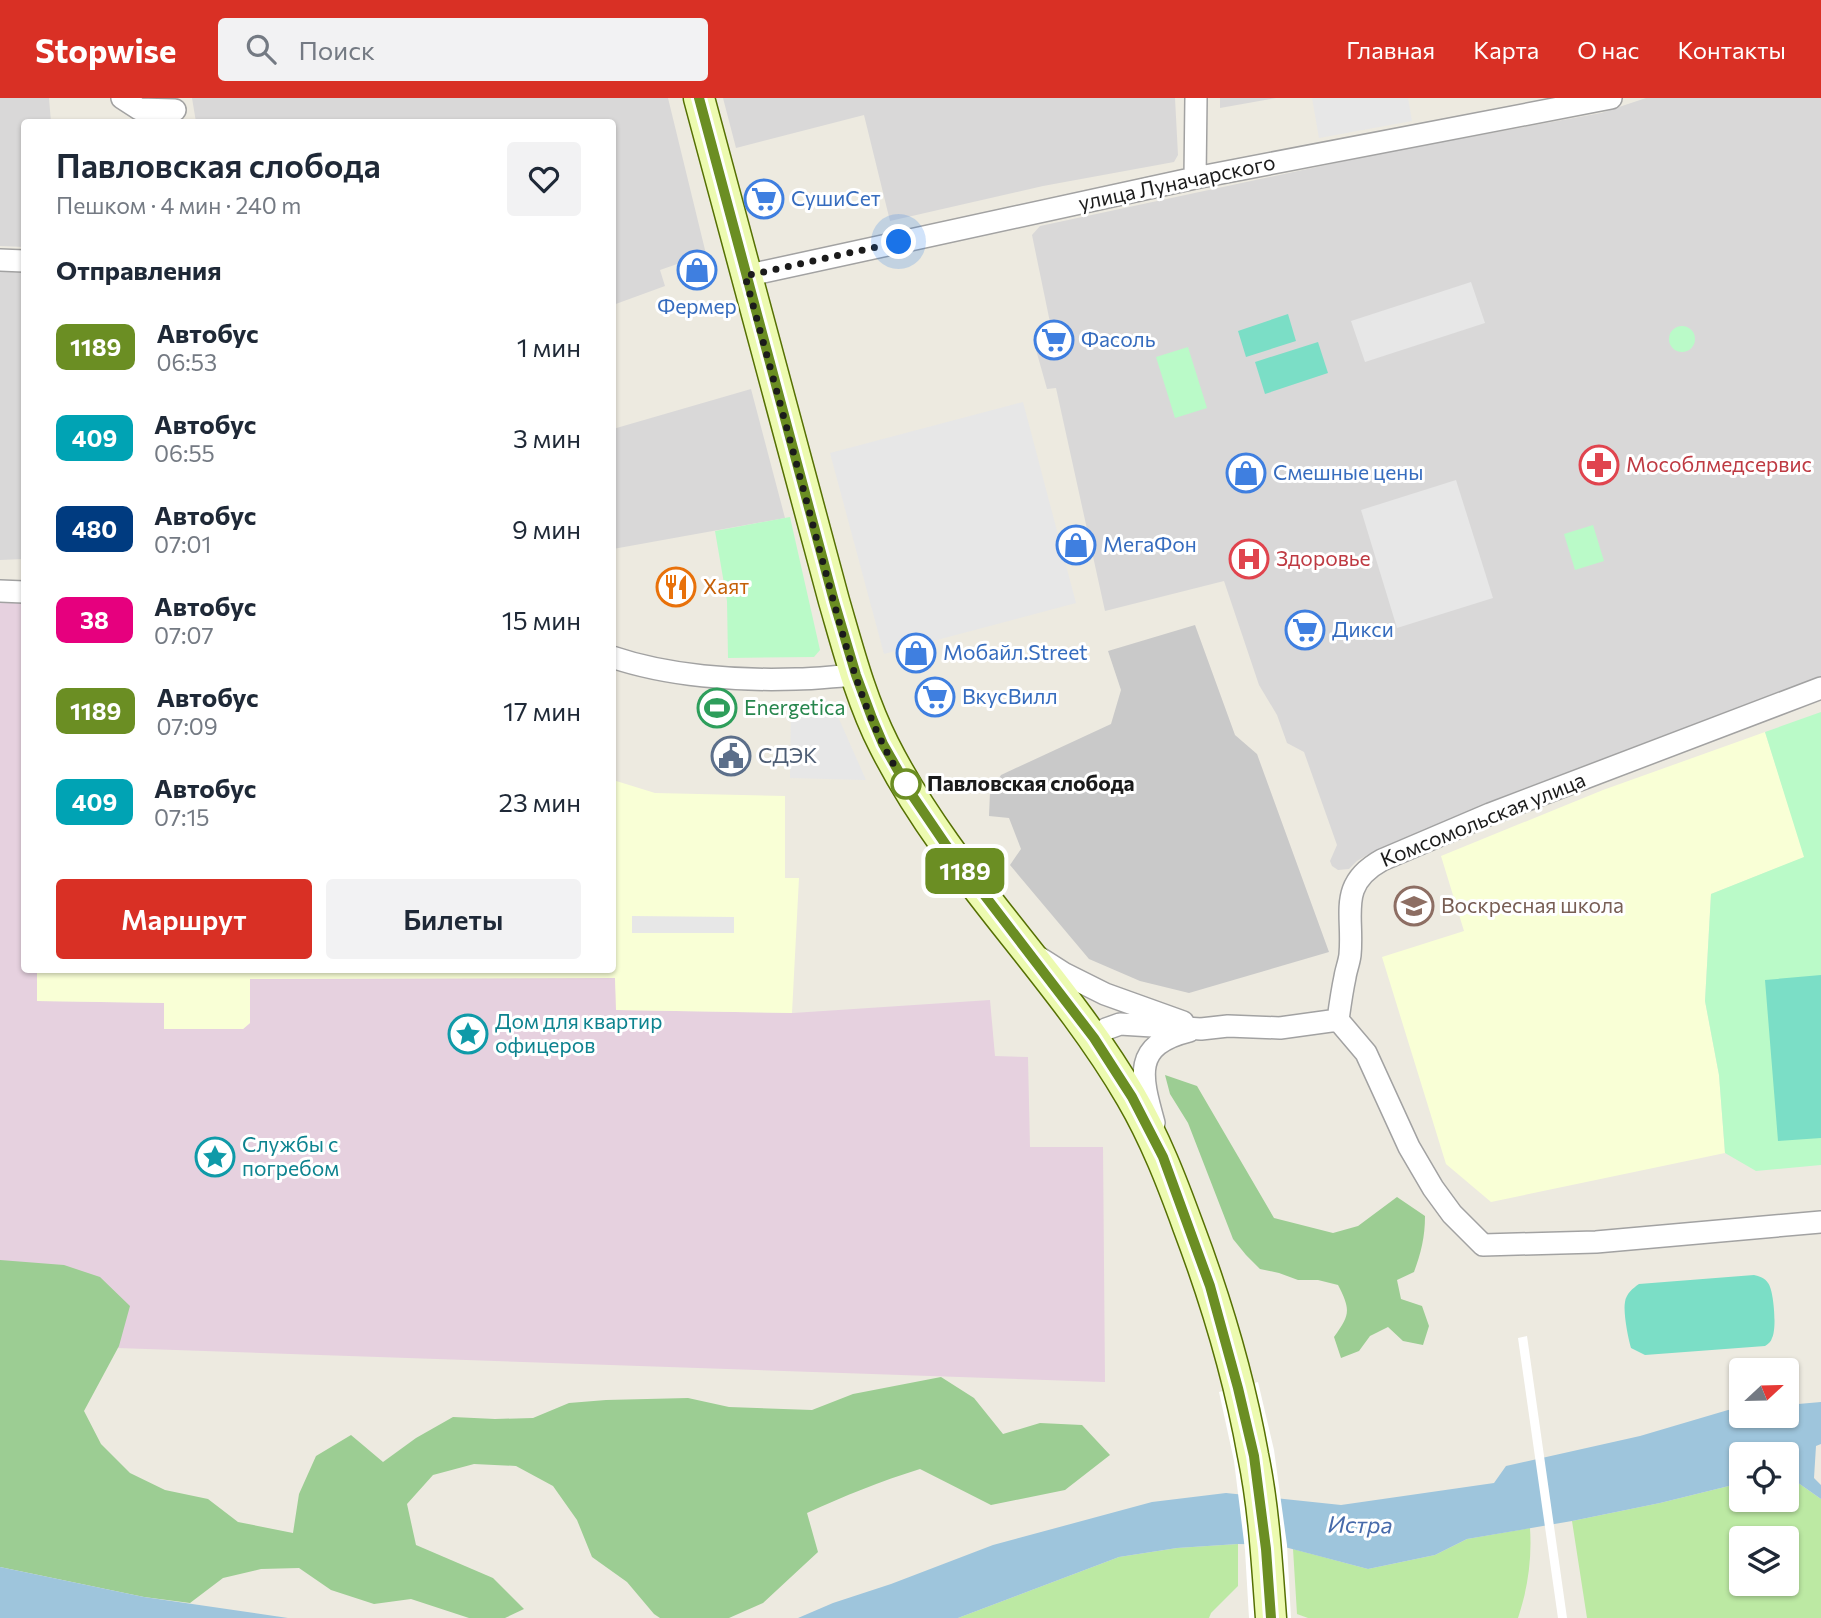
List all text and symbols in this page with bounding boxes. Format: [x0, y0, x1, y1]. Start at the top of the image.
search box [218, 18, 708, 81]
text: Stopwise [35, 29, 176, 70]
icon: search [242, 30, 280, 68]
text: Поиск [298, 34, 375, 65]
text: Главная [1346, 35, 1435, 64]
text: Карта [1473, 35, 1539, 64]
text: О нас [1577, 35, 1639, 64]
text: Контакты [1677, 35, 1786, 64]
button: heart [507, 142, 581, 216]
text: Павловская слобода [56, 144, 381, 185]
street label: улица Луначарского [1076, 148, 1277, 215]
supermarket icon: СушиСет [743, 178, 785, 220]
place label: СушиСет [791, 185, 881, 210]
text: Пешком · 4 мин · 240 m [56, 191, 301, 219]
your location [881, 224, 916, 259]
shop icon: Фермер [676, 249, 718, 291]
text: Отправления [56, 254, 222, 285]
place label: Фермер [657, 293, 737, 318]
text: Автобус [156, 317, 259, 348]
supermarket icon: Фасоль [1033, 319, 1075, 361]
place label: Фасоль [1081, 326, 1156, 351]
text: 1 мин [517, 331, 581, 362]
text: 1189 [70, 332, 121, 361]
text: 06:53 [156, 348, 217, 376]
text: Автобус [154, 408, 256, 439]
text: 3 мин [513, 422, 581, 453]
text: 409 [72, 423, 117, 452]
text: 06:55 [154, 439, 215, 467]
pharmacy icon: Мособлмедсервис [1578, 444, 1620, 486]
place label: Мособлмедсервис [1626, 451, 1812, 476]
shop icon: Смешные цены [1225, 452, 1267, 494]
place label: Смешные цены [1273, 459, 1424, 484]
text: Автобус [154, 499, 256, 530]
text: 9 мин [512, 513, 581, 544]
text: 480 [72, 514, 117, 543]
shop icon: МегаФон [1055, 524, 1097, 566]
text: 07:01 [154, 530, 211, 558]
place label: МегаФон [1103, 531, 1197, 556]
hospital icon: Здоровье [1228, 538, 1270, 580]
place label: Здоровье [1276, 545, 1371, 570]
restaurant icon: Хаят [655, 566, 697, 608]
place label: Хаят [703, 573, 749, 598]
text: Автобус [154, 590, 256, 621]
text: 15 мин [502, 604, 581, 635]
text: 38 [80, 605, 109, 634]
supermarket icon: Дикси [1284, 609, 1326, 651]
place label: Дикси [1332, 616, 1394, 641]
text: 07:07 [154, 621, 214, 649]
shop icon: Мобайл.Street [895, 632, 937, 674]
place label: Мобайл.Street [943, 639, 1088, 664]
supermarket icon: ВкусВилл [914, 676, 956, 718]
text: Автобус [156, 681, 259, 712]
place label: ВкусВилл [962, 683, 1058, 708]
sports icon: Energetica [696, 687, 738, 729]
place label: Energetica [744, 694, 845, 719]
text: 17 мин [503, 695, 581, 726]
text: 1189 [70, 696, 121, 725]
text: 07:09 [156, 712, 218, 740]
public building icon: СДЭК [710, 735, 752, 777]
place label: СДЭК [758, 742, 817, 767]
street label: Комсомольская улица [1376, 766, 1589, 871]
marker: Павловская слобода [891, 769, 921, 799]
place label: Павловская слобода [927, 770, 1135, 795]
text: Автобус [154, 772, 256, 803]
text: 23 мин [499, 786, 581, 817]
text: 409 [72, 787, 117, 816]
text: 07:15 [154, 803, 210, 831]
line badge: 1189 [916, 848, 1014, 894]
text: 1189 [939, 856, 991, 885]
button: Маршрут [56, 879, 312, 959]
button: Билеты [326, 879, 581, 959]
school or university icon: Воскресная школа [1393, 885, 1435, 927]
place label: Воскресная школа [1441, 892, 1624, 917]
place label: Дом для квартир офицеров [495, 1008, 662, 1057]
place icon: Дом для квартир офицеров [447, 1013, 489, 1055]
place label: Службы с погребом [242, 1131, 339, 1180]
place icon: Службы с погребом [194, 1136, 236, 1178]
north arrow [1729, 1358, 1799, 1428]
map controls [1729, 1358, 1799, 1596]
button: locate [1729, 1442, 1799, 1512]
water label: Истра [1327, 1509, 1393, 1539]
button: layers [1729, 1526, 1799, 1596]

